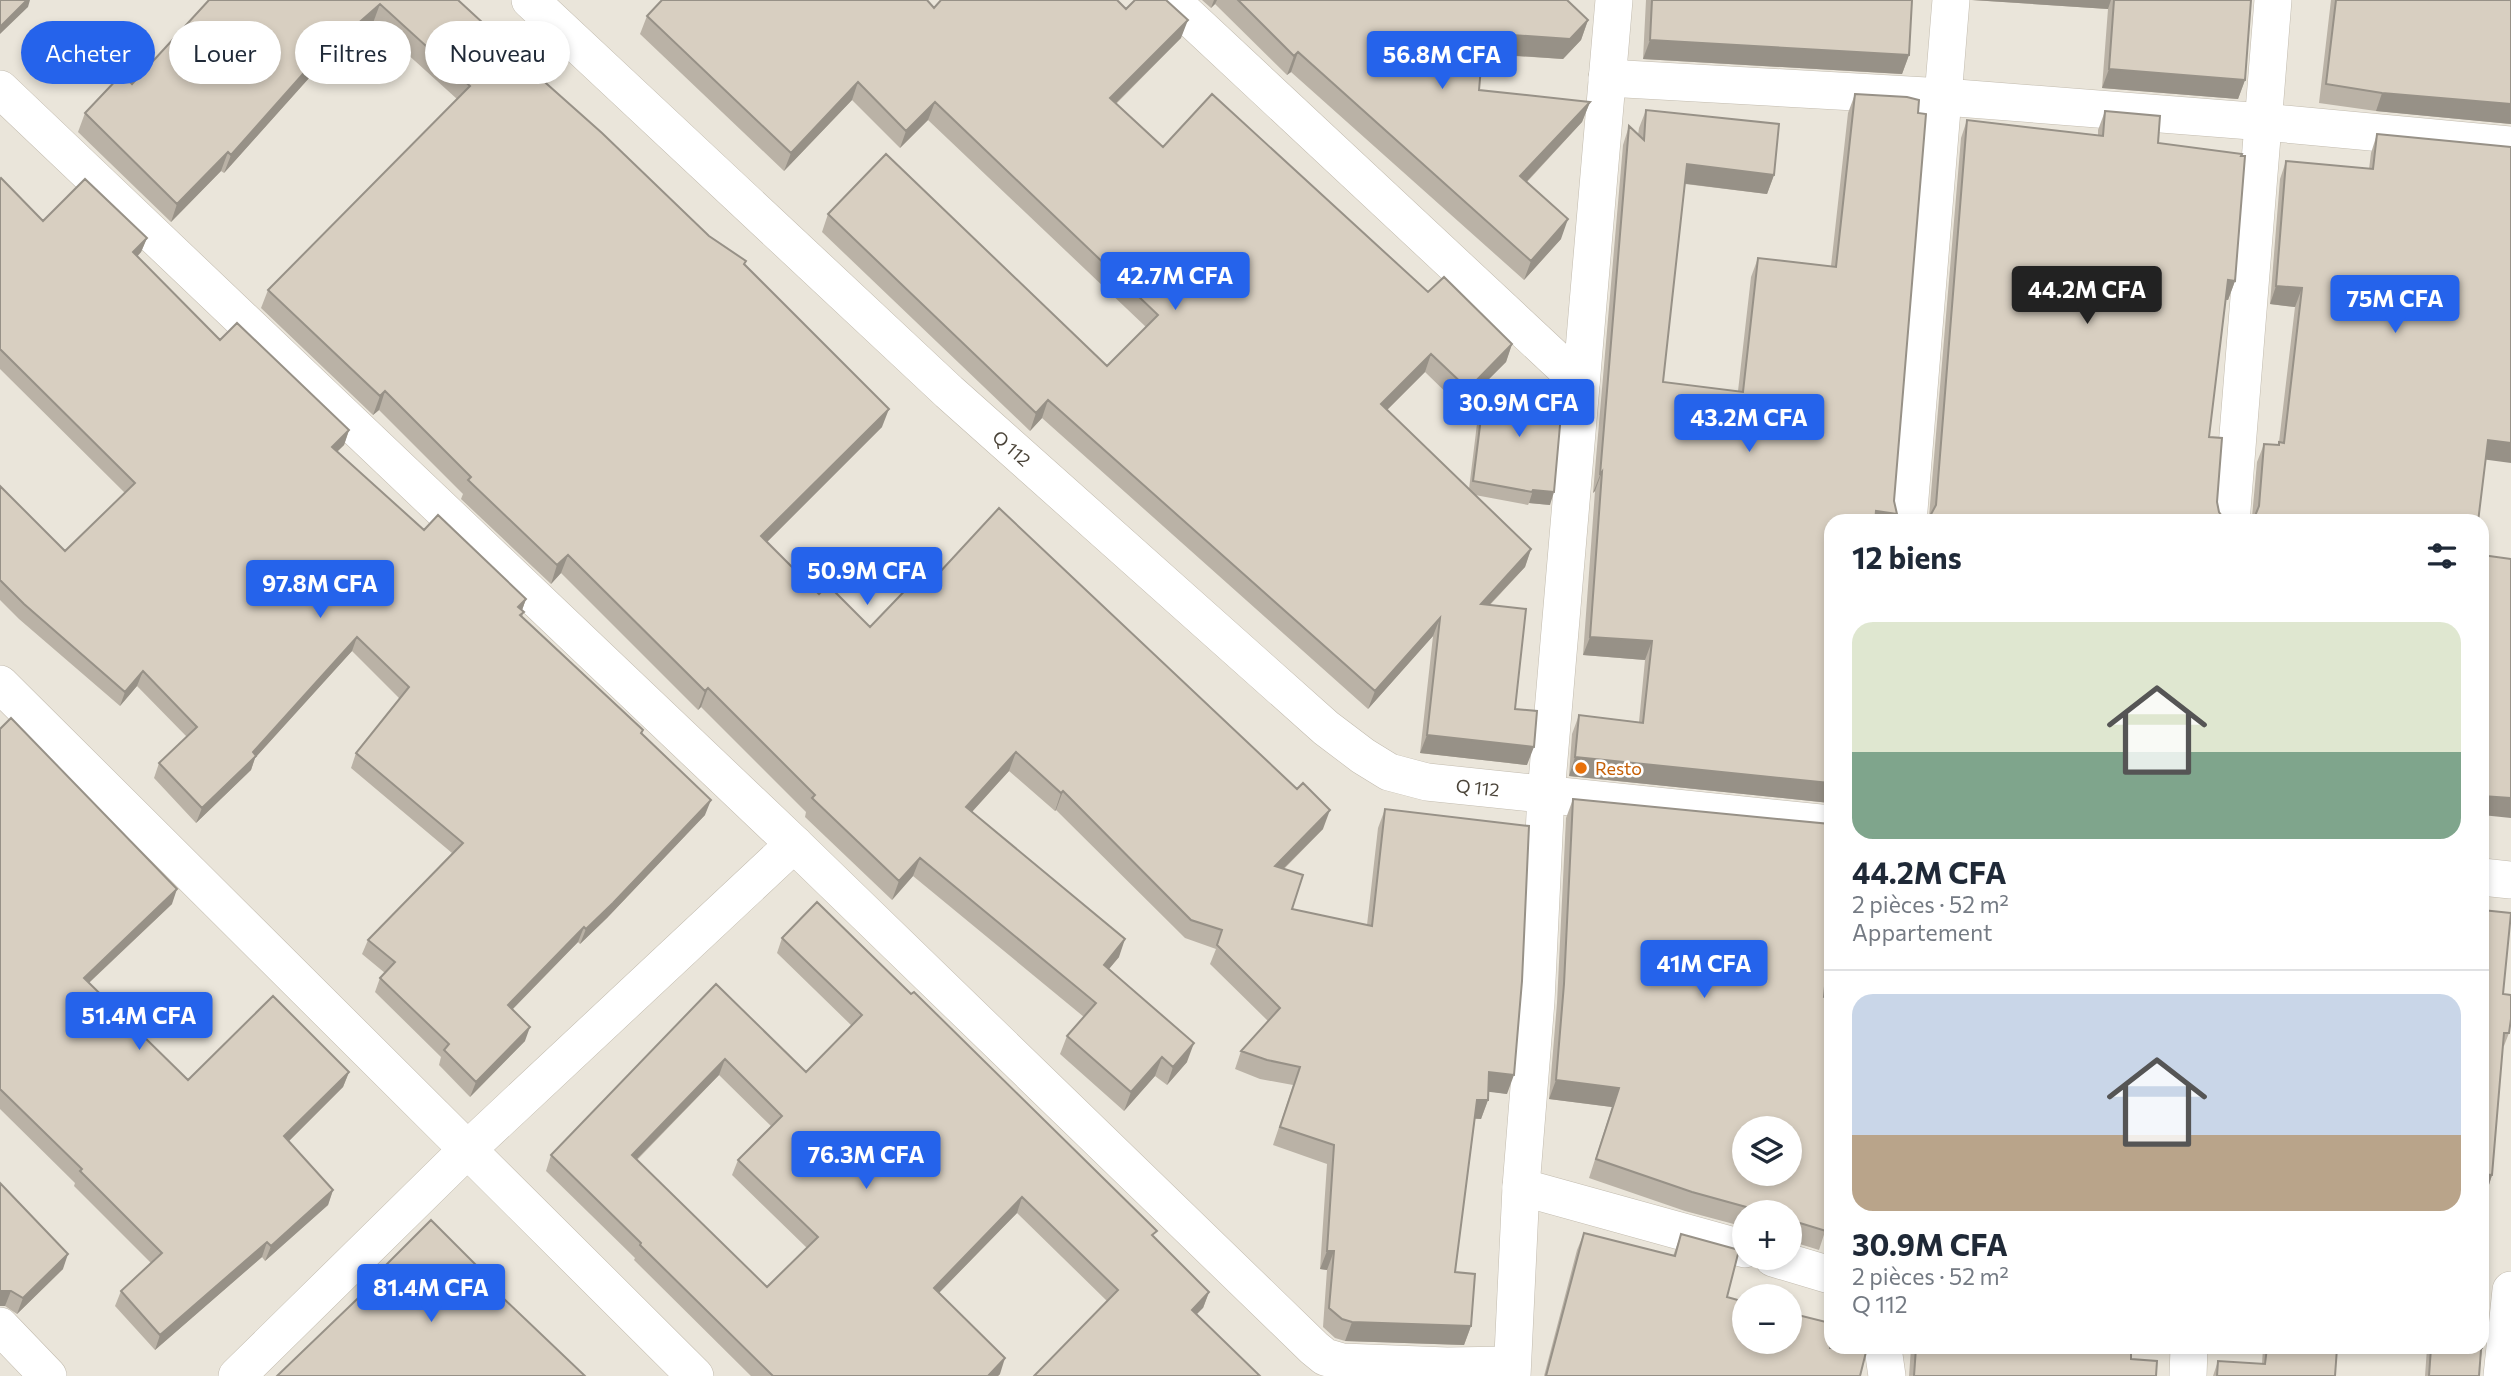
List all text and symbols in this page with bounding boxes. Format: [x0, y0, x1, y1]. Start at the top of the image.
chip: Acheter [21, 21, 155, 84]
chip: Louer [169, 21, 281, 84]
chip: Filtres [295, 21, 411, 84]
chip: Nouveau [425, 21, 570, 84]
pin: 56.8M CFA [1362, 32, 1522, 91]
text: 56.8M CFA [1383, 40, 1501, 68]
pin: 42.7M CFA [1095, 252, 1255, 312]
text: 42.7M CFA [1117, 261, 1233, 289]
pin: 44.2M CFA [2007, 266, 2167, 326]
text: 44.2M CFA [2028, 275, 2146, 303]
pin: 75M CFA [2330, 276, 2460, 335]
text: 75M CFA [2346, 284, 2444, 312]
pin: 30.9M CFA [1439, 380, 1599, 439]
text: 30.9M CFA [1459, 388, 1579, 416]
pin: 43.2M CFA [1669, 394, 1829, 454]
text: 43.2M CFA [1690, 403, 1808, 431]
street label: Q 112 [988, 425, 1035, 471]
icon: filters [2423, 537, 2461, 575]
text: 12 biens [1852, 538, 1962, 575]
pin: 50.9M CFA [787, 548, 947, 607]
text: 50.9M CFA [807, 556, 927, 584]
pin: 97.8M CFA [240, 560, 400, 620]
text: 97.8M CFA [262, 569, 378, 597]
icon: home [2094, 667, 2220, 793]
place label: Resto [1595, 757, 1642, 779]
marker: Resto [1573, 760, 1589, 776]
street label: Q 112 [1455, 774, 1501, 800]
text: 44.2M CFA [1852, 853, 2007, 890]
text: 2 pièces · 52 m² [1852, 890, 2009, 918]
text: Appartement [1852, 918, 1993, 946]
pin: 41M CFA [1639, 940, 1769, 1000]
text: 41M CFA [1657, 949, 1751, 977]
pin: 51.4M CFA [59, 992, 219, 1052]
text: 51.4M CFA [82, 1001, 197, 1029]
icon: home [2094, 1039, 2220, 1165]
map controls [1732, 1116, 1802, 1354]
button: layers [1732, 1116, 1802, 1186]
pin: 76.3M CFA [786, 1132, 946, 1191]
text: 76.3M CFA [808, 1140, 925, 1168]
button: + [1732, 1200, 1802, 1270]
text: 30.9M CFA [1852, 1225, 2008, 1262]
text: 2 pièces · 52 m² [1852, 1262, 2009, 1290]
pin: 81.4M CFA [351, 1264, 511, 1324]
text: 81.4M CFA [373, 1273, 489, 1301]
button: − [1732, 1284, 1802, 1354]
text: Q 112 [1852, 1290, 1908, 1318]

